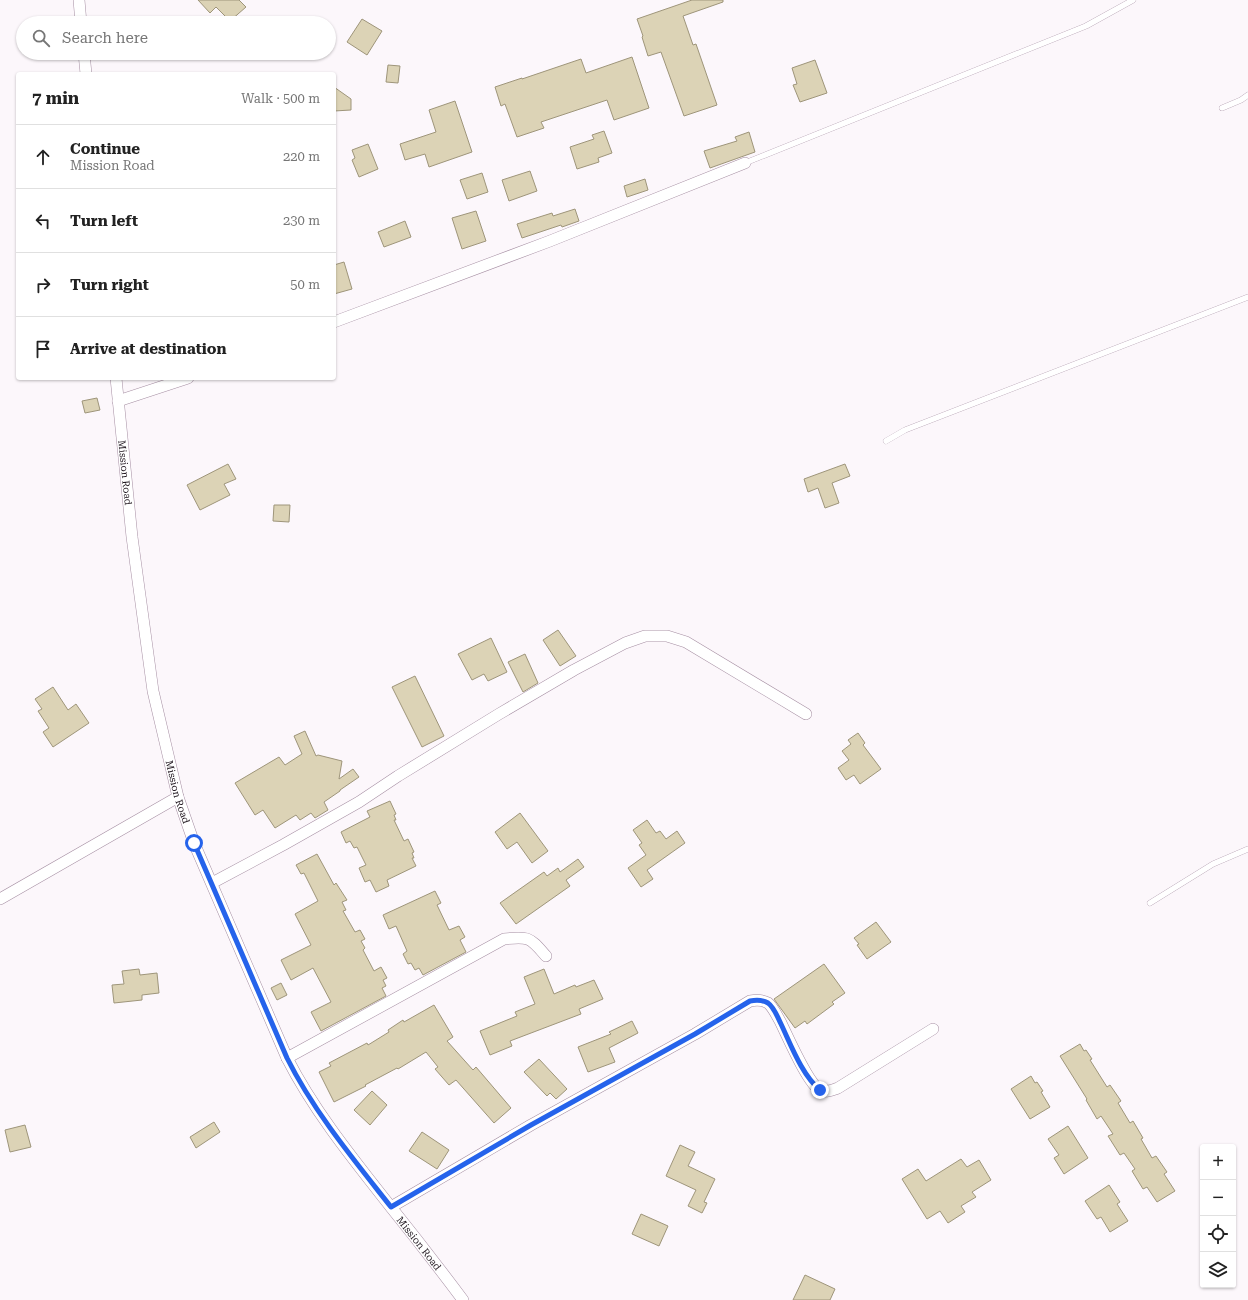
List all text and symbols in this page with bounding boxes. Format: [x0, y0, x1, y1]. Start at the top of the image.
search box [16, 16, 336, 60]
icon: search [30, 27, 52, 49]
text: Search here [62, 29, 148, 47]
text: 7 min [32, 88, 79, 108]
text: Walk · 500 m [241, 91, 320, 106]
text: Continue [70, 140, 140, 158]
icon: ahead [32, 146, 54, 168]
text: 220 m [283, 149, 320, 164]
text: Mission Road [70, 158, 155, 173]
icon: left [32, 210, 54, 232]
text: Turn left [70, 212, 138, 230]
text: 230 m [283, 213, 320, 228]
icon: right [32, 274, 54, 296]
text: Turn right [70, 276, 149, 294]
text: 50 m [290, 277, 320, 292]
icon: arrive [32, 338, 54, 360]
text: Arrive at destination [70, 340, 226, 358]
street label: Mission Road [116, 440, 134, 506]
street label: Mission Road [164, 759, 192, 825]
route start [185, 834, 203, 852]
route end [811, 1081, 829, 1099]
map controls [1200, 1144, 1236, 1288]
button: + [1200, 1144, 1236, 1180]
button: − [1200, 1180, 1236, 1216]
street label: Mission Road [395, 1214, 444, 1273]
button: locate [1200, 1216, 1236, 1252]
button: layers [1200, 1252, 1236, 1288]

